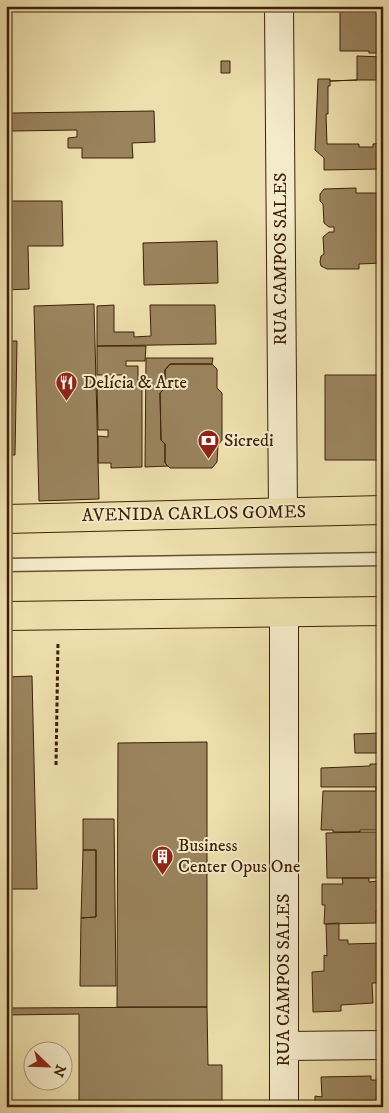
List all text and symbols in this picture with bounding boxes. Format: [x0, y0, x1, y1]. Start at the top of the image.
street label: RUA CAMPOS SALES [270, 173, 292, 345]
restaurant icon: Delícia & Arte [55, 371, 79, 402]
place label: Delícia & Arte [83, 372, 187, 394]
bank icon: Sicredi [196, 429, 220, 460]
place label: Sicredi [224, 430, 274, 452]
street label: AVENIDA CARLOS GOMES [82, 501, 306, 527]
place label: Business Center Opus One [178, 835, 300, 878]
building icon: Business Center Opus One [150, 844, 174, 875]
street label: RUA CAMPOS SALES [273, 894, 295, 1066]
north arrow [22, 1040, 72, 1090]
text: N [48, 1062, 70, 1080]

